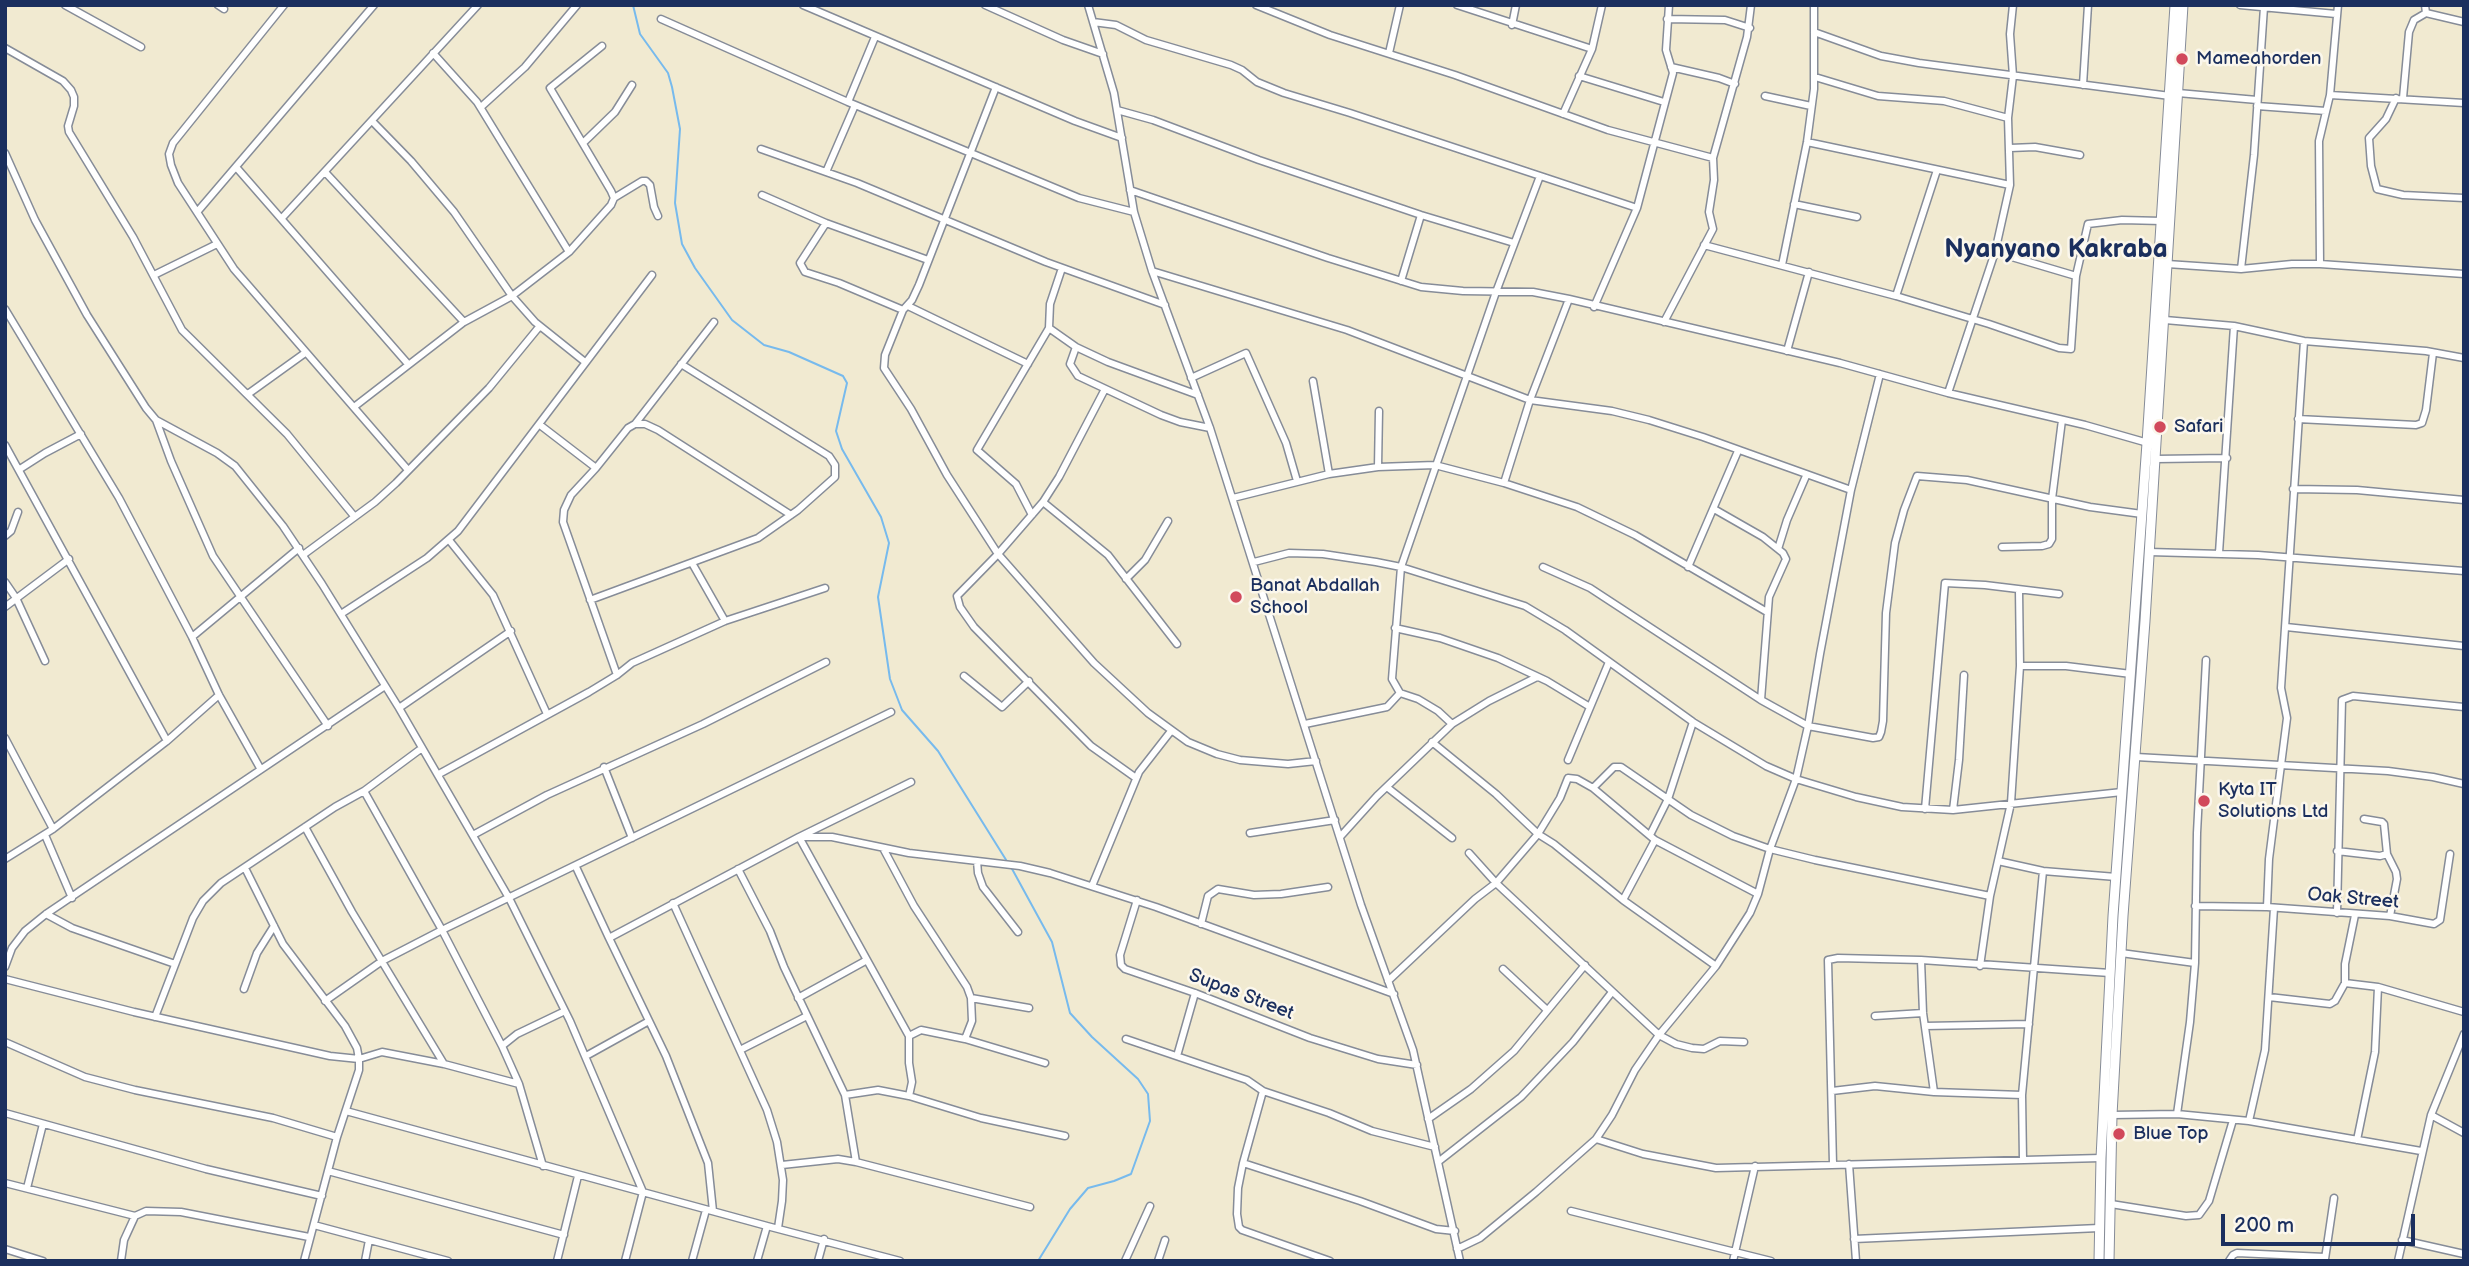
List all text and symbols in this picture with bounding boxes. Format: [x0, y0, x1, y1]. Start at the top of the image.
place label: Mameahorden [2196, 48, 2322, 70]
marker: Mameahorden [2174, 51, 2190, 67]
district label: Nyanyano Kakraba [1944, 234, 2168, 266]
place label: Safari [2174, 416, 2223, 438]
marker: Safari [2152, 419, 2168, 435]
place label: Banat Abdallah School [1250, 575, 1380, 619]
marker: Banat Abdallah School [1228, 589, 1244, 605]
place label: Kyta IT Solutions Ltd [2218, 779, 2329, 823]
marker: Kyta IT Solutions Ltd [2196, 793, 2212, 809]
street label: Oak Street [2306, 884, 2400, 914]
street label: Supas Street [1185, 965, 1297, 1025]
place label: Blue Top [2133, 1123, 2208, 1145]
marker: Blue Top [2111, 1126, 2127, 1142]
scale bar [2224, 1200, 2418, 1244]
text: 200 m [2234, 1213, 2294, 1238]

